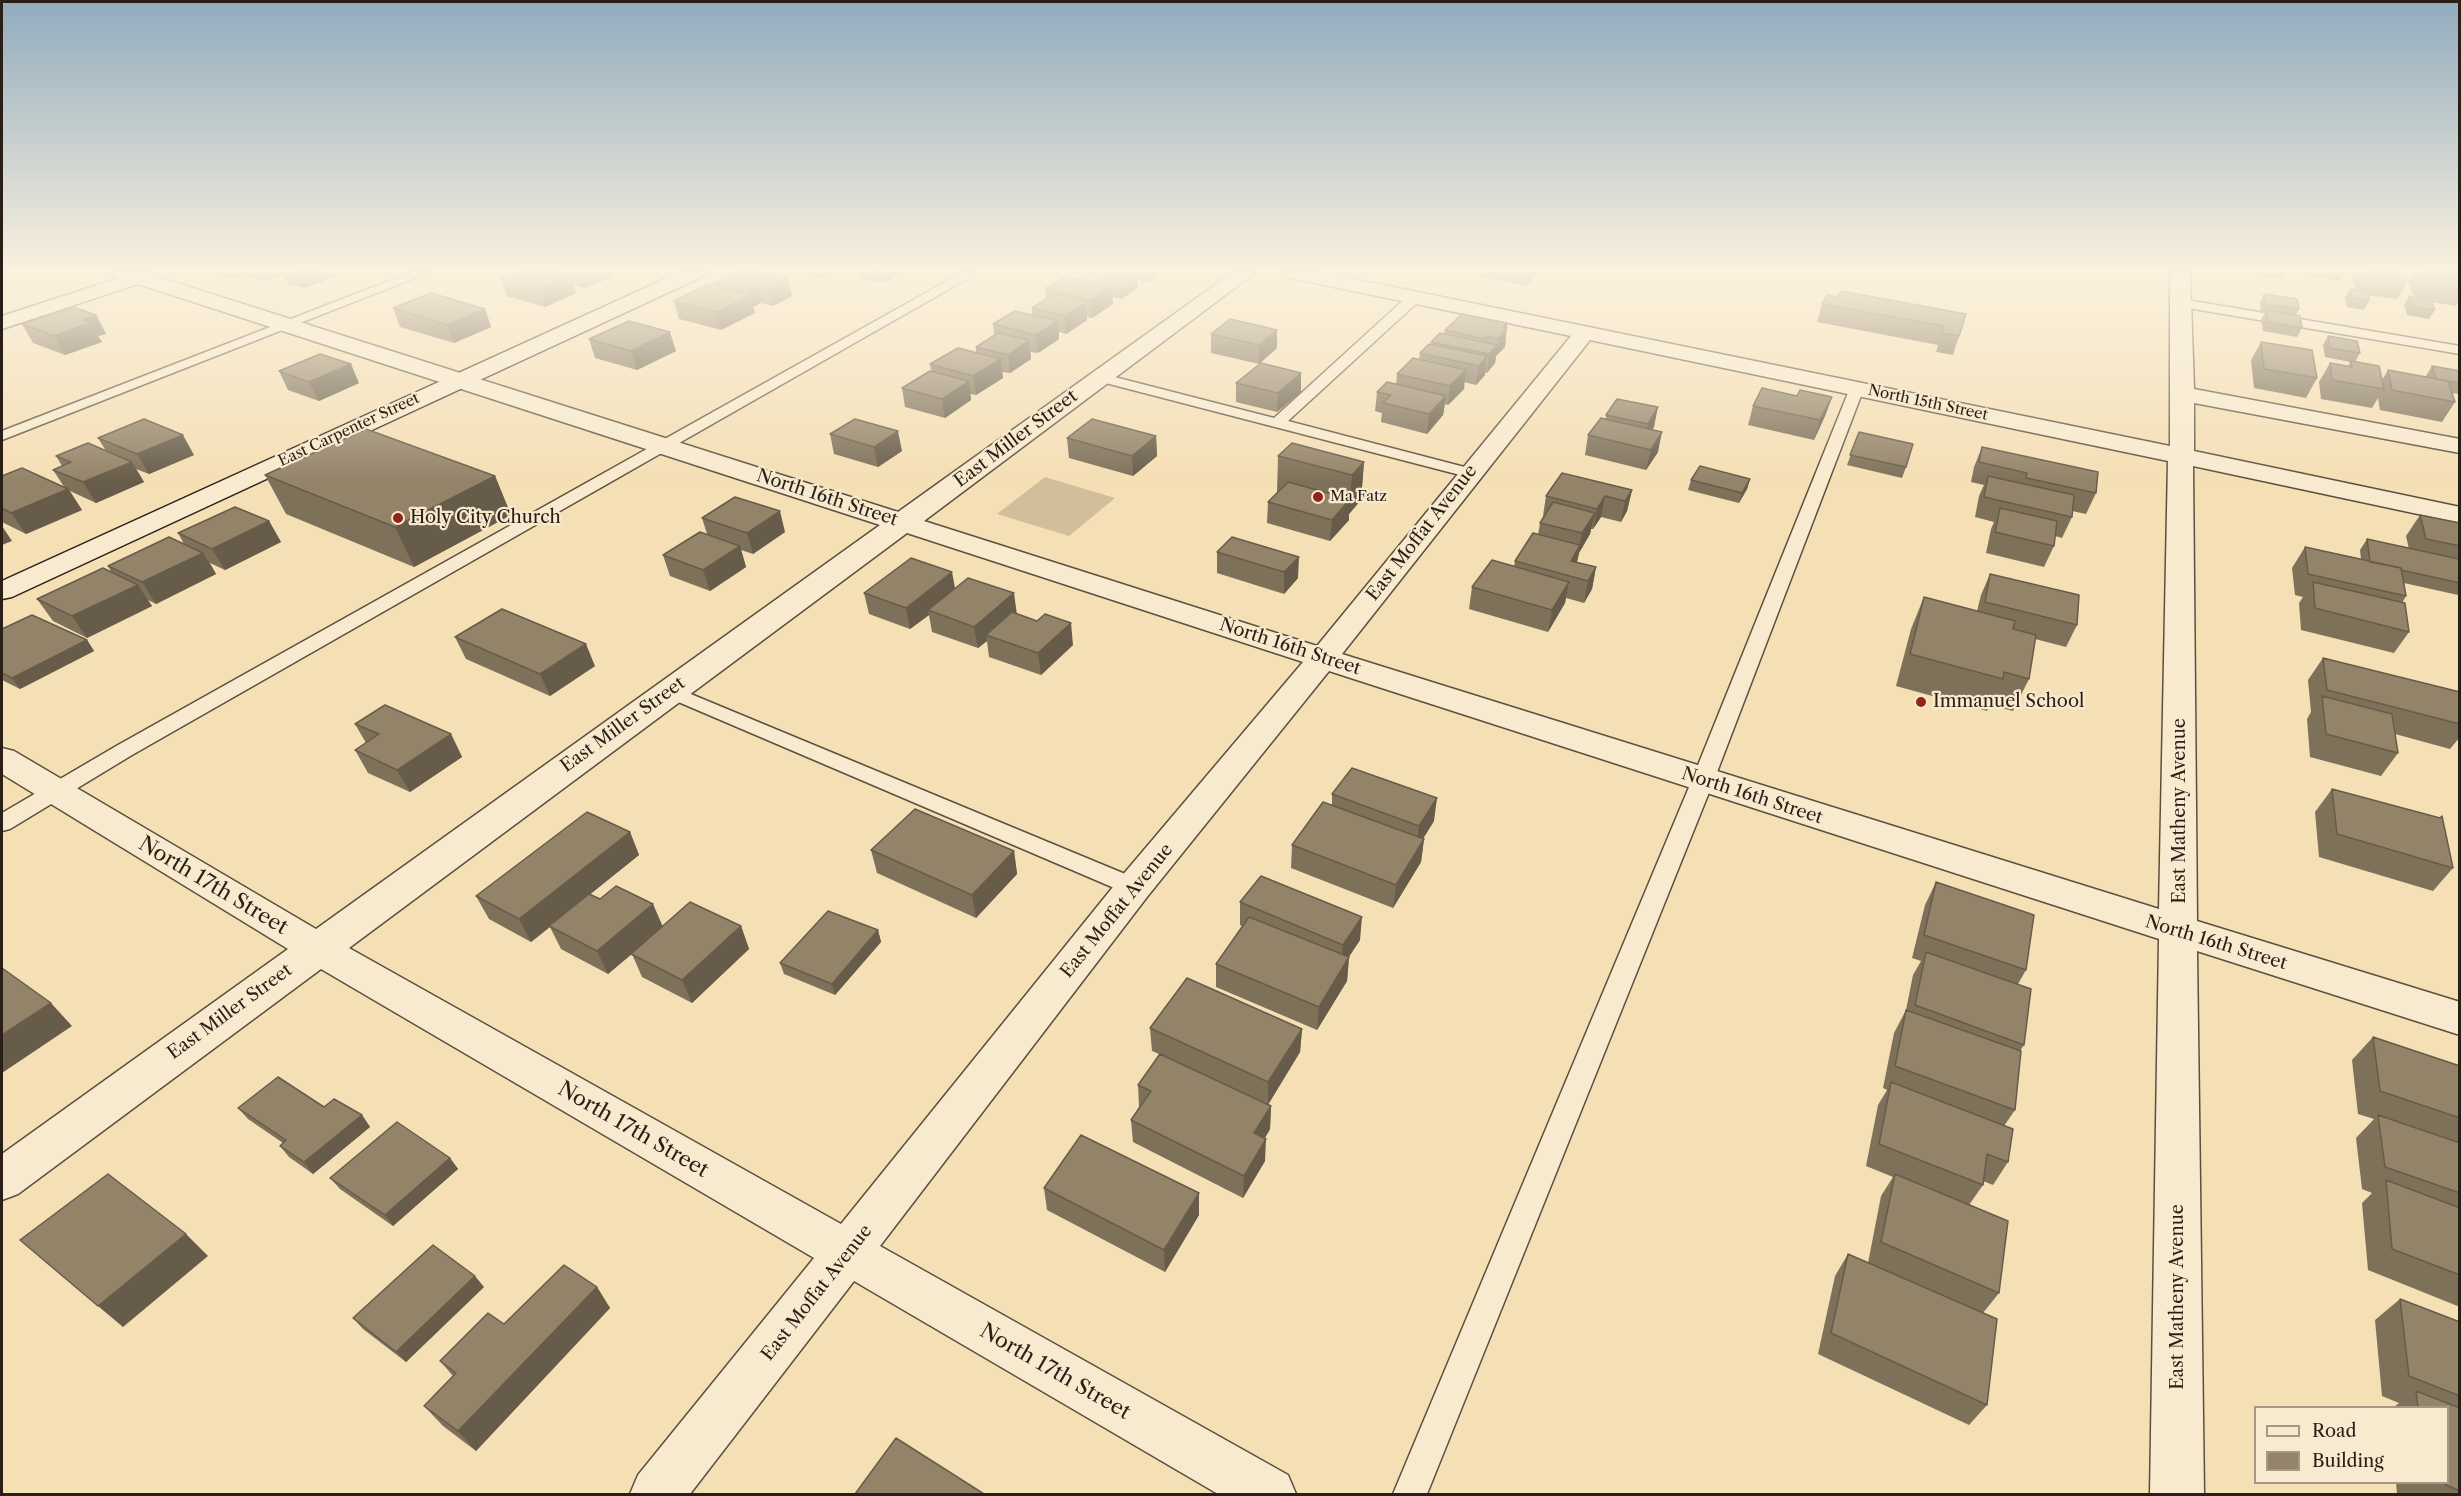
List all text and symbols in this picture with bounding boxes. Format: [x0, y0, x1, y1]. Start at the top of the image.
street label: North 15th Street [1867, 382, 1989, 424]
street label: East Miller Street [950, 386, 1082, 492]
street label: East Carpenter Street [276, 389, 422, 471]
street label: East Moffat Avenue [1362, 461, 1482, 605]
street label: North 16th Street [754, 465, 900, 531]
place label: Ma Fatz [1330, 488, 1387, 506]
marker: Ma Fatz [1311, 490, 1325, 504]
place label: Holy City Church [410, 507, 561, 529]
marker: Holy City Church [391, 511, 405, 525]
street label: North 16th Street [1217, 614, 1363, 680]
street label: East Miller Street [557, 673, 689, 777]
place label: Immanuel School [1933, 691, 2084, 713]
marker: Immanuel School [1914, 695, 1928, 709]
street label: East Matheny Avenue [2169, 718, 2191, 904]
street label: North 16th Street [1679, 763, 1825, 829]
street label: North 17th Street [134, 832, 292, 940]
street label: East Moffat Avenue [1056, 839, 1178, 983]
street label: North 16th Street [2143, 911, 2289, 975]
street label: East Miller Street [164, 960, 296, 1064]
street label: North 17th Street [553, 1077, 713, 1183]
street label: East Matheny Avenue [2167, 1204, 2189, 1390]
street label: East Moffat Avenue [757, 1221, 877, 1365]
street label: North 17th Street [975, 1319, 1135, 1425]
legend [2254, 1406, 2449, 1484]
text: Road [2312, 1420, 2357, 1442]
text: Building [2312, 1450, 2384, 1472]

